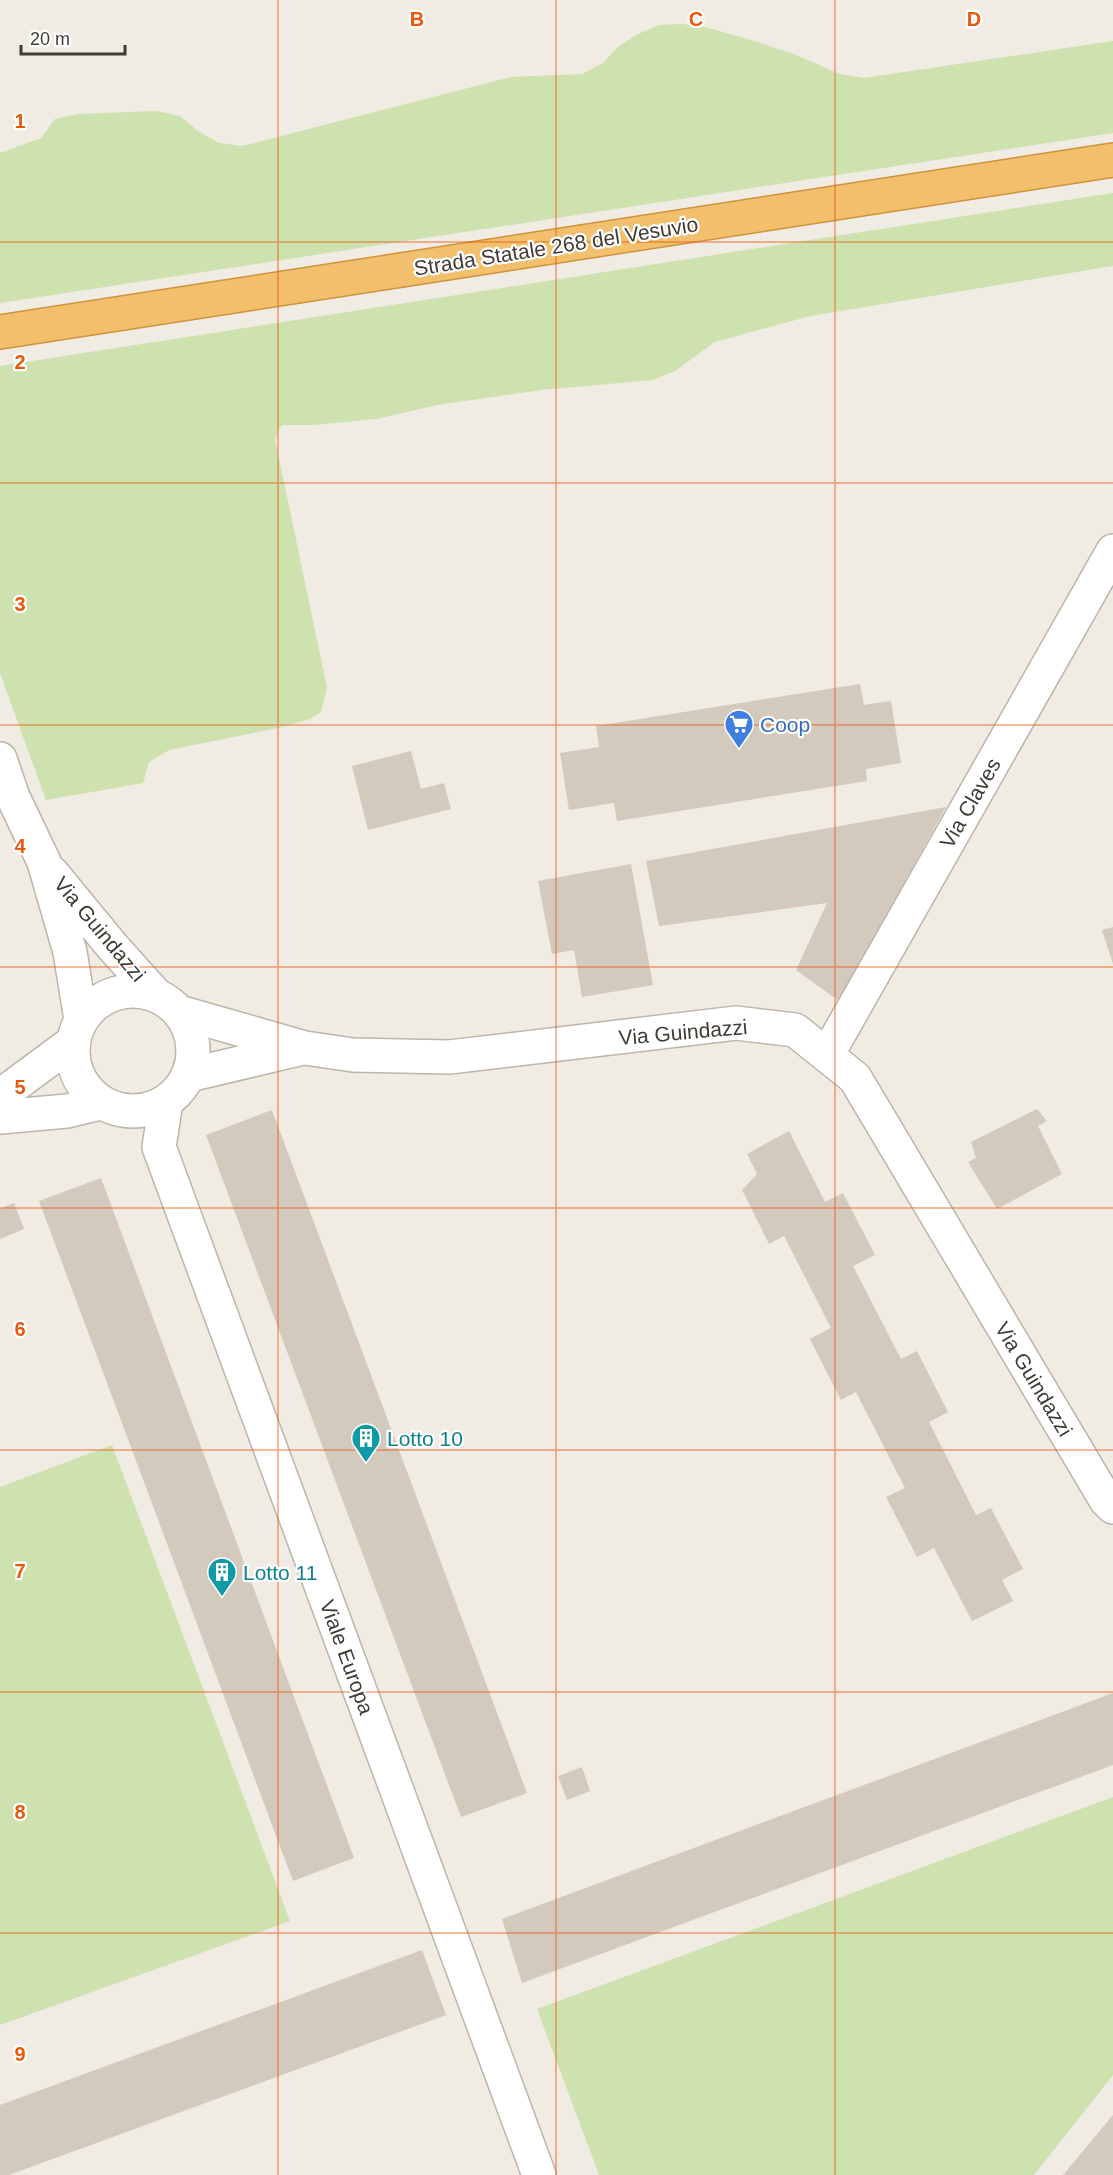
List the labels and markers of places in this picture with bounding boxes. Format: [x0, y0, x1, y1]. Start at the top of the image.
supermarket icon: Coop [723, 708, 755, 750]
place label: Coop [760, 713, 810, 736]
building icon: Lotto 10 [350, 1422, 382, 1464]
place label: Lotto 10 [387, 1427, 463, 1450]
building icon: Lotto 11 [206, 1556, 238, 1598]
place label: Lotto 11 [243, 1561, 317, 1584]

